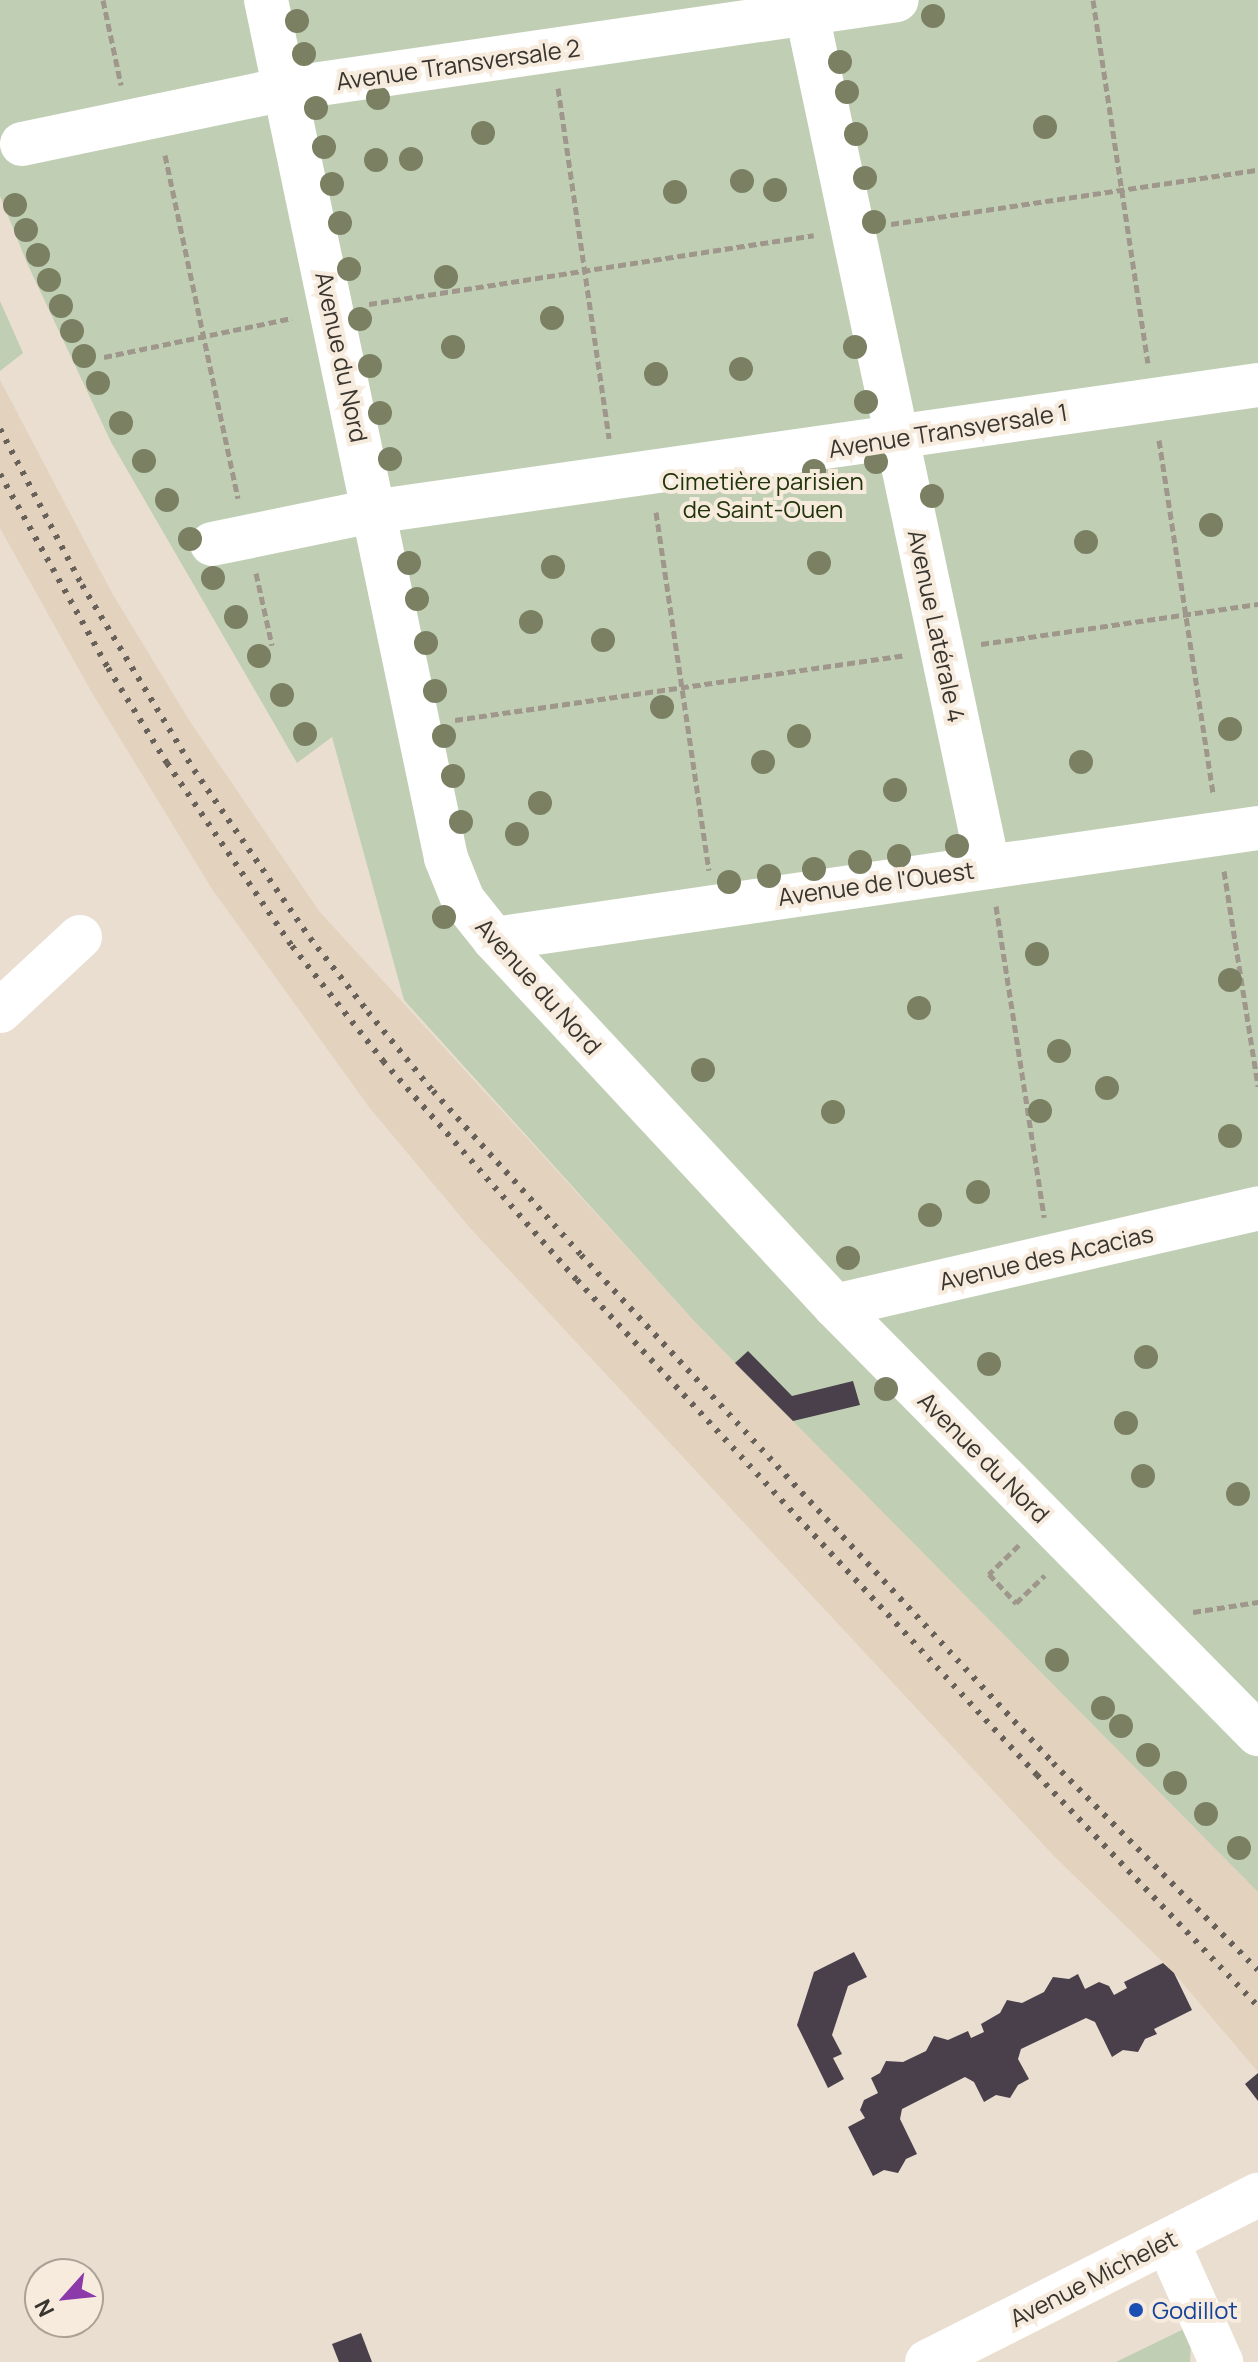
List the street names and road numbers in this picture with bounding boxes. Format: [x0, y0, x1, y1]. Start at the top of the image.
street label: Avenue Transversale 2 [334, 33, 582, 95]
street label: Avenue du Nord [310, 269, 374, 445]
street label: Avenue Transversale 1 [826, 397, 1070, 463]
street label: Avenue Latérale 4 [903, 527, 971, 725]
street label: Avenue de l'Ouest [776, 855, 976, 911]
street label: Avenue du Nord [470, 912, 608, 1060]
street label: Avenue des Acacias [936, 1218, 1156, 1296]
street label: Avenue du Nord [912, 1385, 1056, 1529]
street label: Avenue Michelet [1005, 2224, 1181, 2332]

